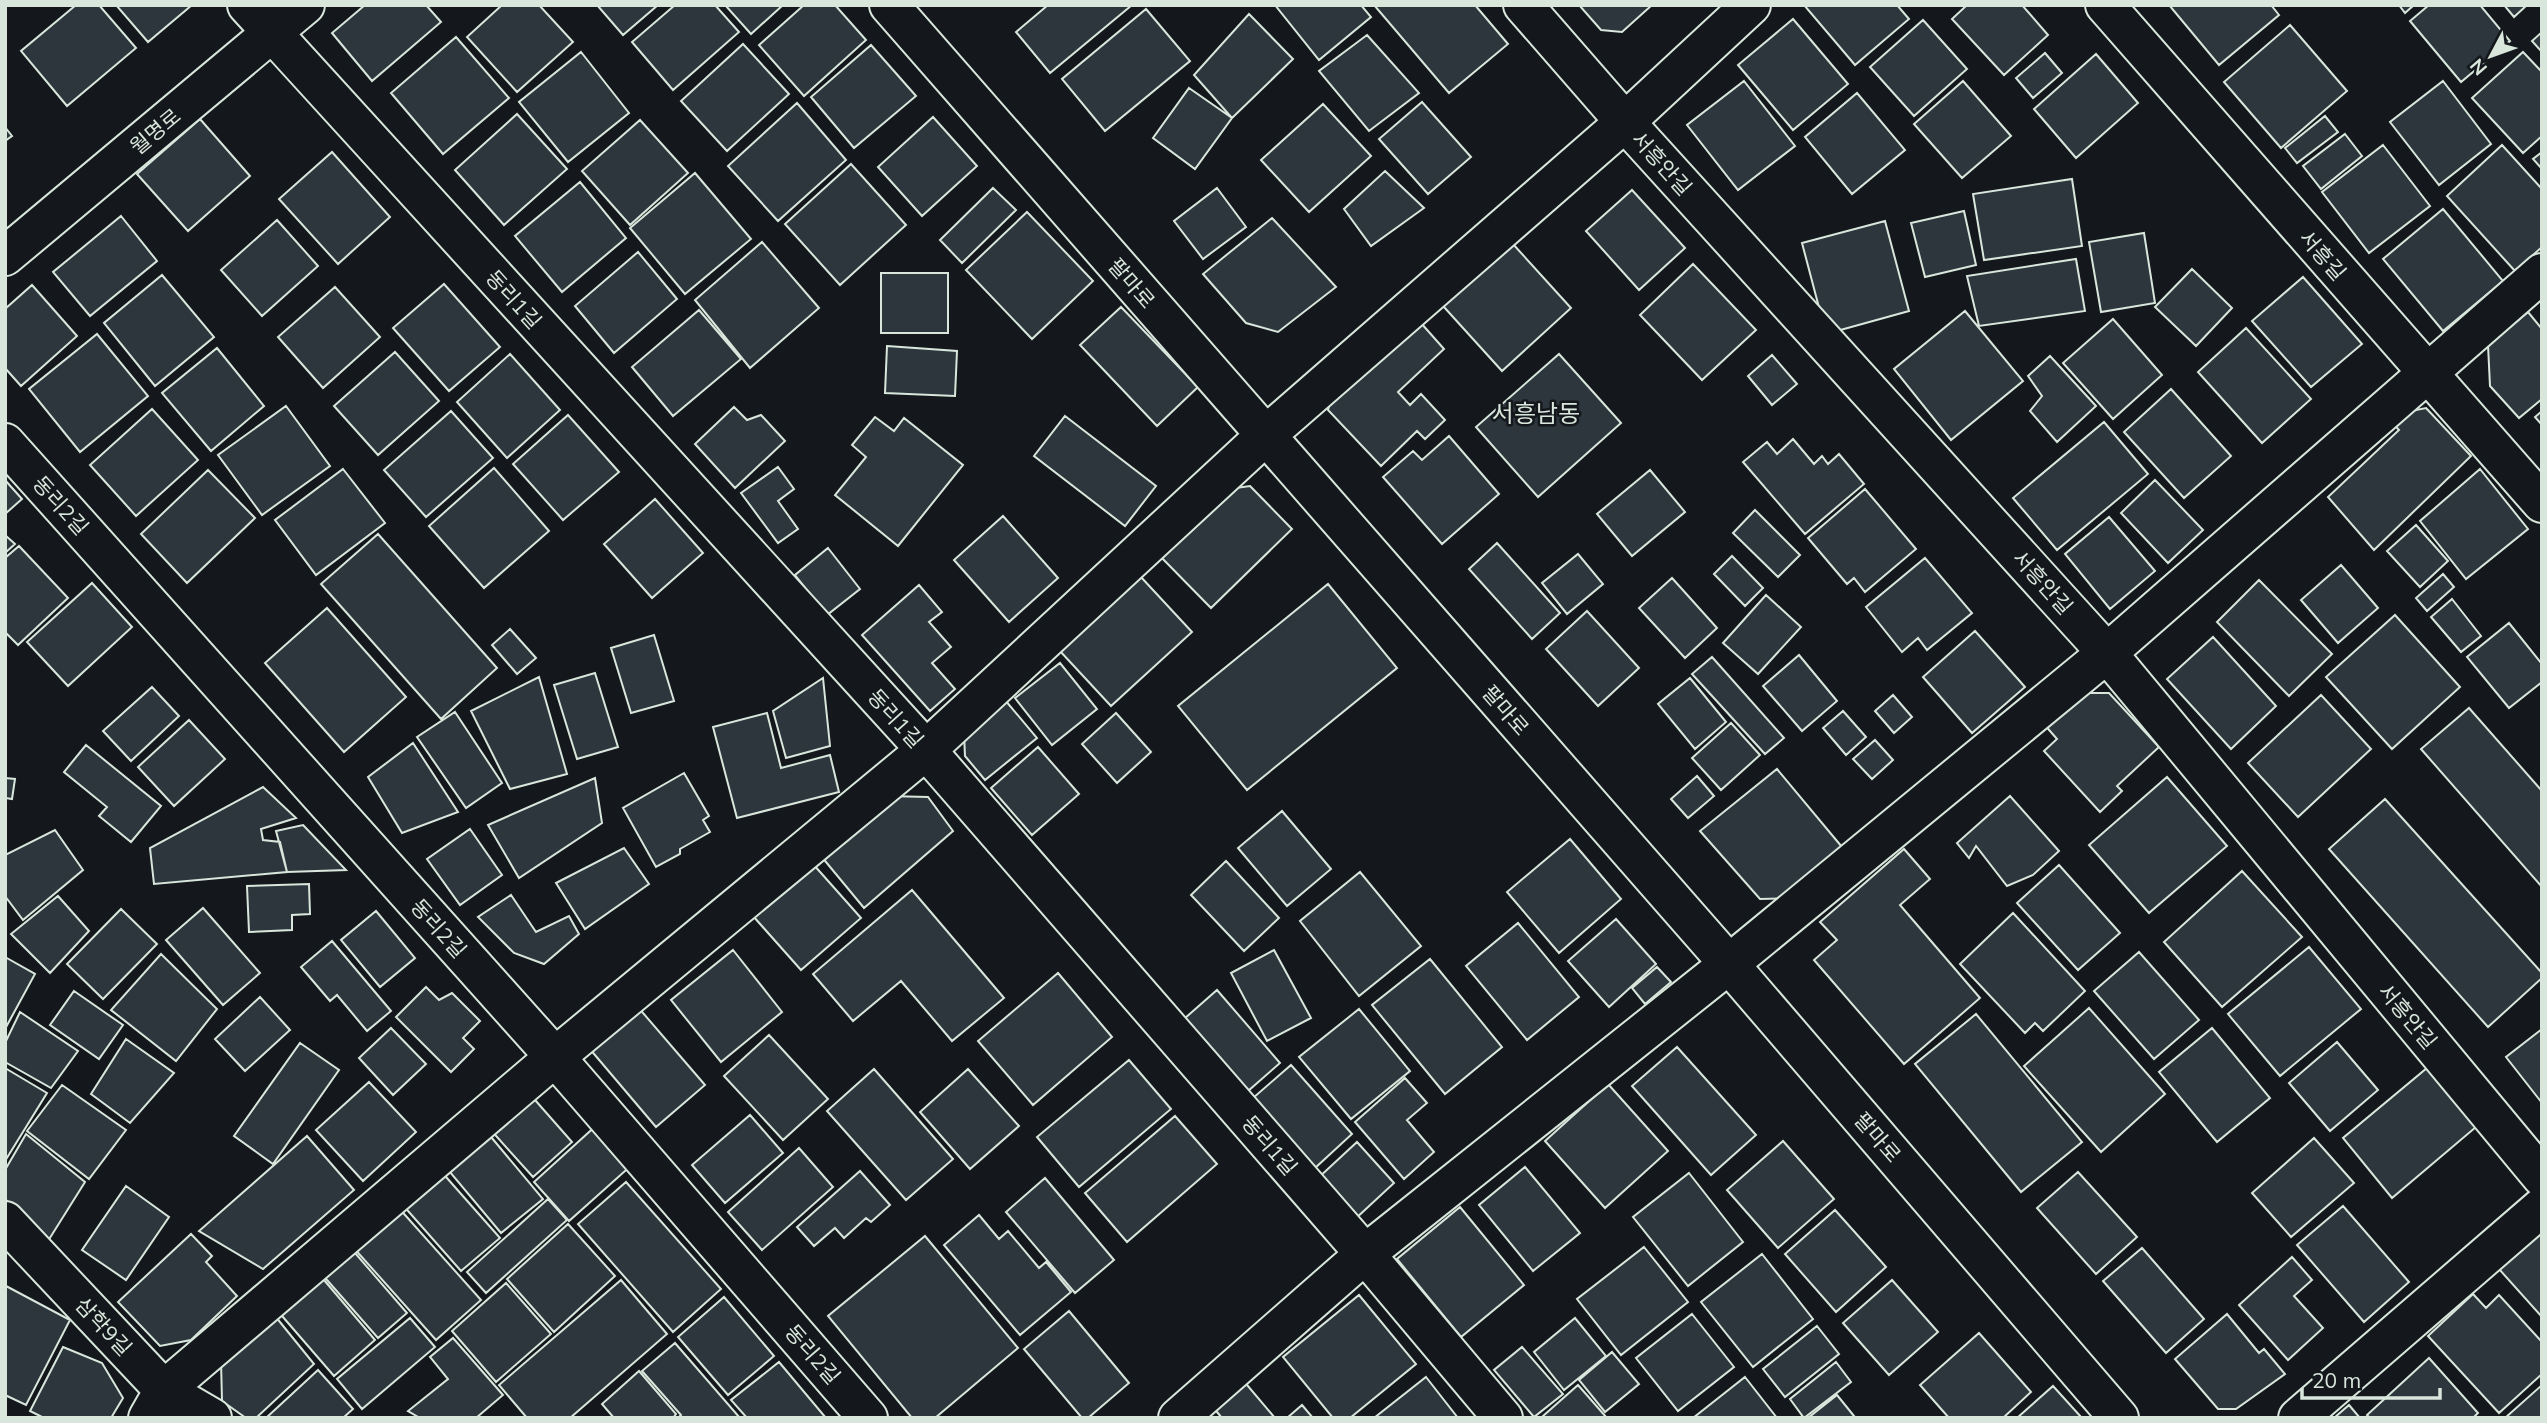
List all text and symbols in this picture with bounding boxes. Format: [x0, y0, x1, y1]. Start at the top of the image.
north arrow [2456, 21, 2526, 91]
text: N [2464, 54, 2492, 80]
street label: 월명로 [124, 102, 186, 160]
street label: 서흥안길 [1626, 126, 1698, 200]
street label: 서흥길 [2294, 225, 2352, 285]
street label: 팔마로 [1103, 253, 1161, 313]
street label: 동리1길 [481, 264, 547, 334]
district label: 서흥남동 [1492, 398, 1580, 428]
street label: 동리2길 [28, 470, 94, 540]
street label: 서흥안길 [2007, 545, 2079, 619]
street label: 팔마로 [1477, 680, 1535, 740]
street label: 동리1길 [863, 683, 929, 753]
street label: 동리2길 [406, 893, 472, 963]
street label: 서흥안길 [2373, 978, 2443, 1054]
street label: 팔마로 [1849, 1107, 1907, 1167]
street label: 동리1길 [1237, 1110, 1303, 1180]
street label: 삼학9길 [70, 1291, 138, 1361]
street label: 동리2길 [780, 1319, 846, 1389]
scale bar [2302, 1356, 2440, 1400]
text: 20 m [2312, 1367, 2361, 1393]

